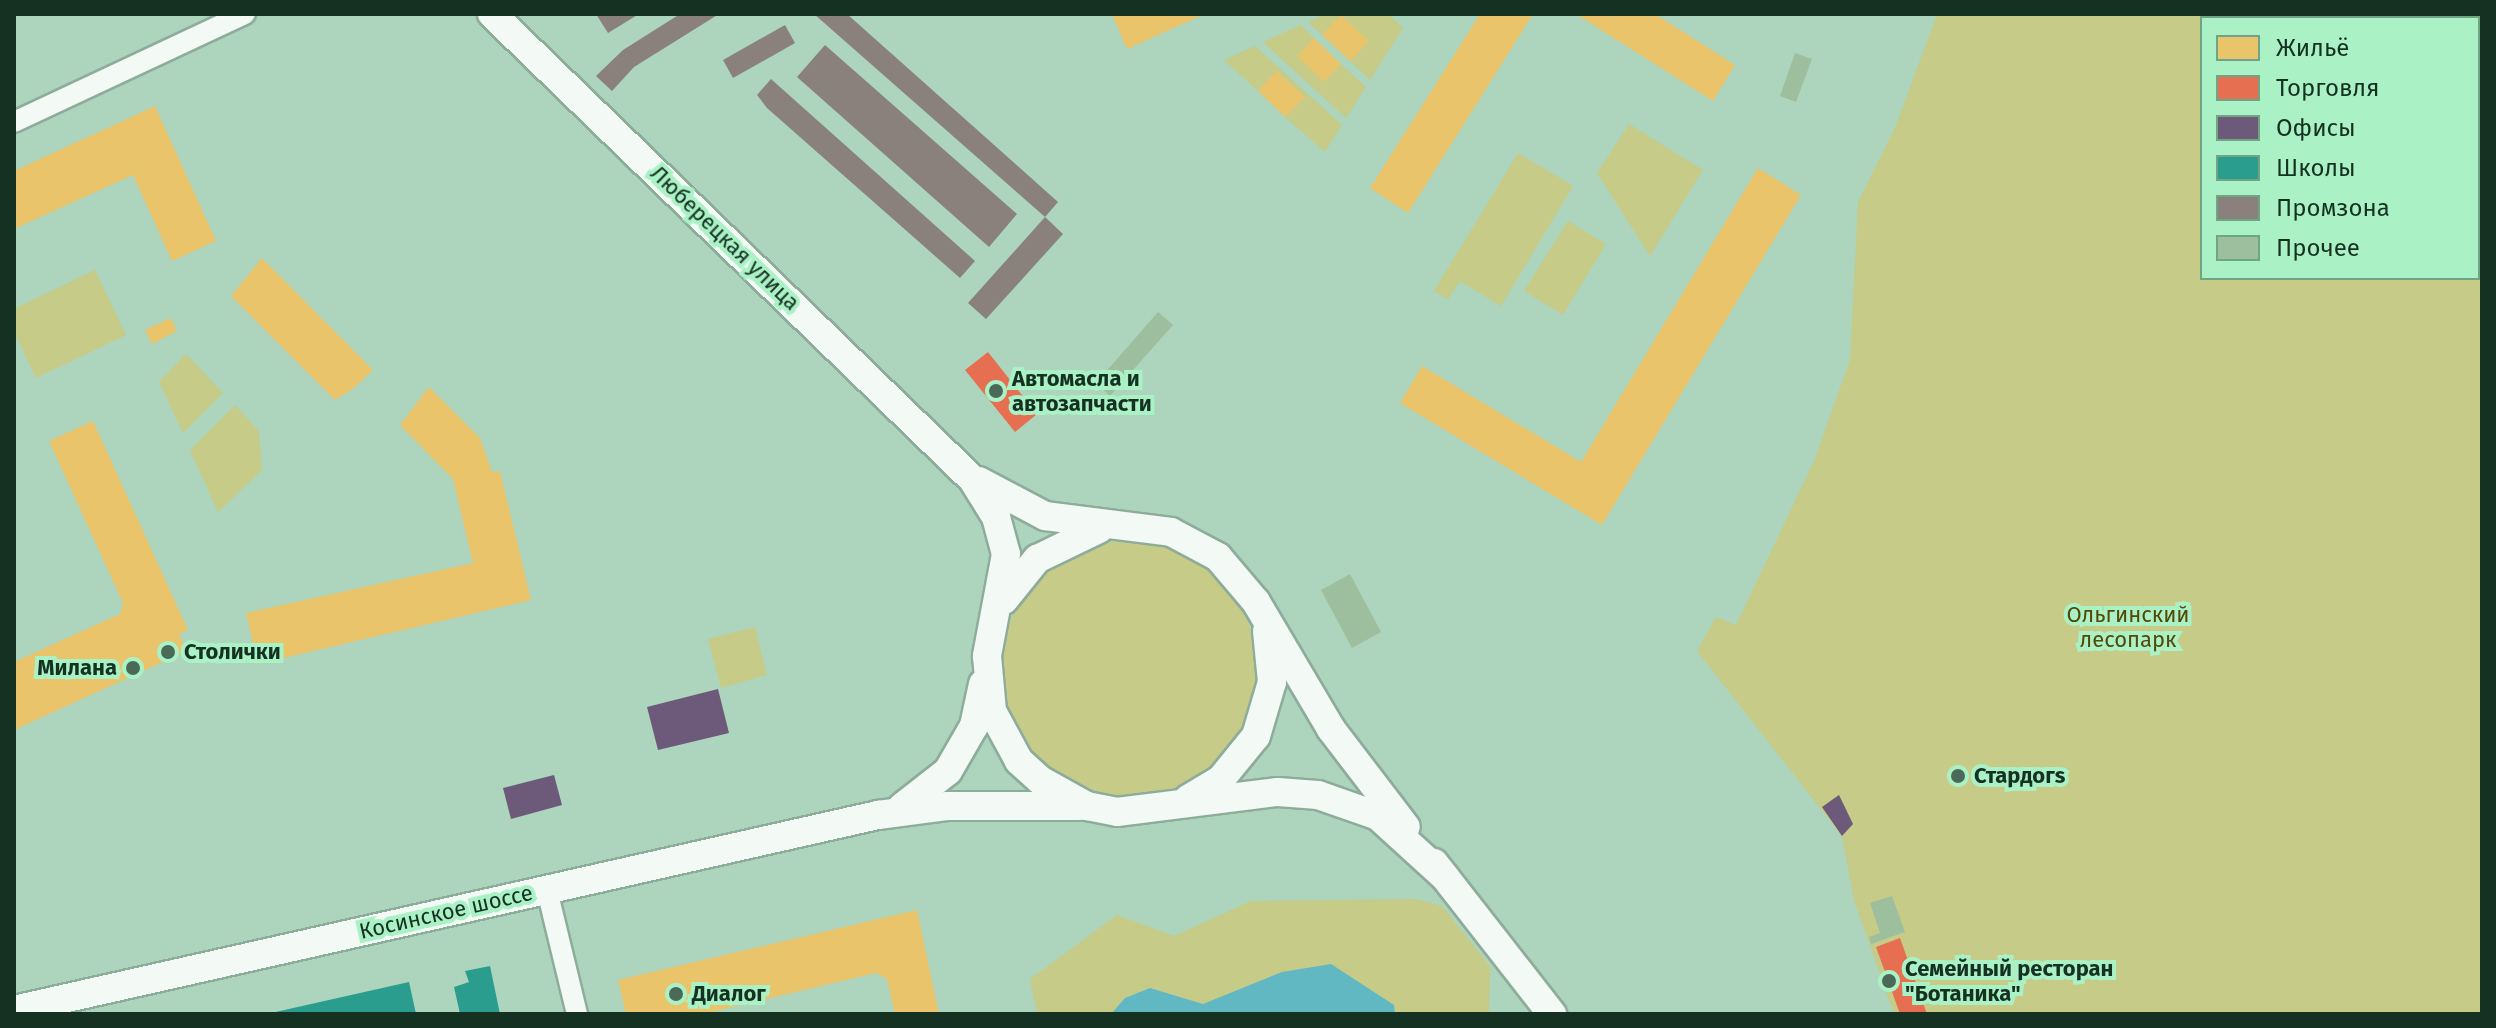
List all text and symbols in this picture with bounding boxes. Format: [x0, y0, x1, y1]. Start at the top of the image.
legend [2200, 16, 2480, 280]
text: Жильё [2276, 34, 2349, 62]
text: Торговля [2276, 74, 2379, 102]
text: Офисы [2276, 114, 2356, 142]
text: Школы [2276, 154, 2356, 182]
street label: Люберецкая улица [645, 160, 805, 316]
text: Промзона [2276, 194, 2390, 222]
text: Прочее [2276, 234, 2360, 262]
place label: Автомасла и автозапчасти [1012, 365, 1152, 416]
marker: Автомасла и автозапчасти [987, 382, 1005, 400]
park label: Ольгинский лесопарк [2066, 601, 2190, 652]
place label: Столички [184, 639, 281, 665]
marker: Столички [159, 643, 177, 661]
place label: Милана [37, 655, 117, 681]
marker: Милана [124, 659, 142, 677]
place label: Стардогs [1974, 763, 2065, 789]
marker: Стардогs [1949, 767, 1967, 785]
street label: Косинское шоссе [357, 879, 535, 945]
place label: Семейный ресторан "Ботаника" [1905, 955, 2113, 1006]
marker: Семейный ресторан "Ботаника" [1880, 972, 1898, 990]
place label: Диалог [692, 981, 766, 1007]
marker: Диалог [667, 985, 685, 1003]

